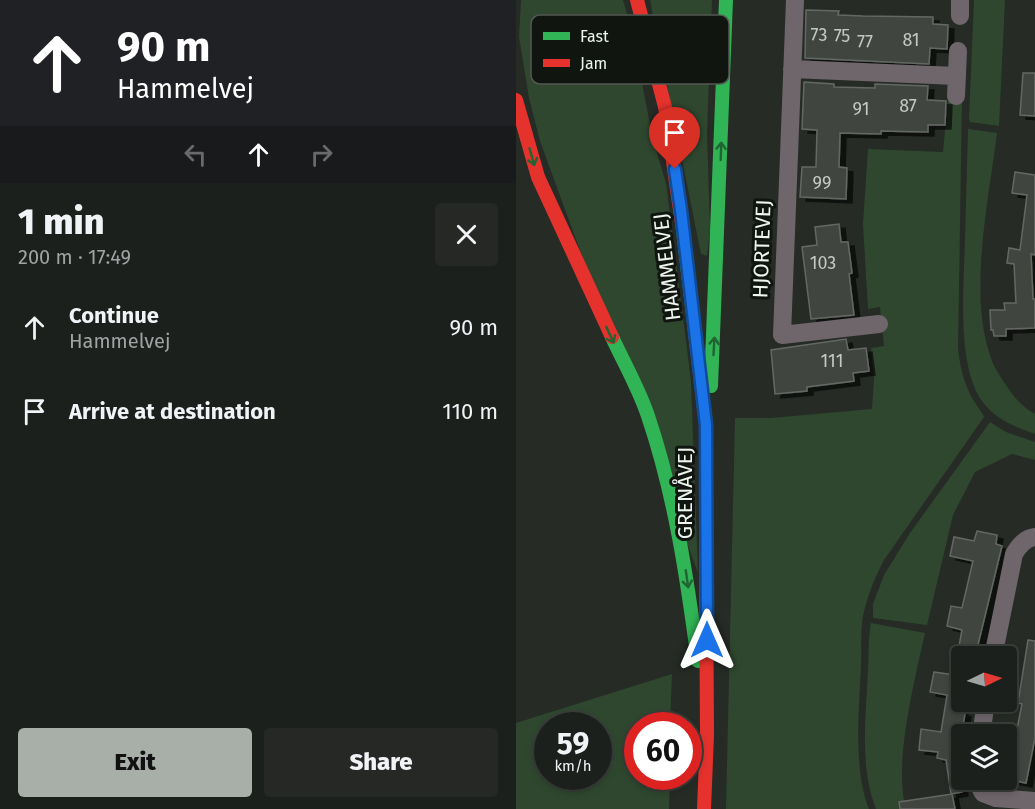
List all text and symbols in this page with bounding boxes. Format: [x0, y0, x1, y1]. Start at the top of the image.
legend [531, 15, 729, 84]
text: 90 m [117, 22, 211, 72]
icon: ahead [18, 24, 96, 102]
house number: 73 [811, 24, 827, 46]
house number: 75 [834, 25, 850, 47]
text: Fast [580, 27, 609, 46]
house number: 81 [902, 29, 920, 51]
house number: 77 [857, 31, 873, 53]
text: Jam [580, 54, 607, 73]
text: Hammelvej [117, 73, 254, 105]
house number: 87 [899, 95, 917, 117]
house number: 91 [853, 98, 869, 120]
pin [649, 107, 700, 169]
icon: arrive [658, 116, 691, 149]
icon: left [179, 138, 212, 171]
icon: ahead [242, 138, 275, 171]
icon: right [305, 138, 338, 171]
one-way arrow [715, 142, 726, 162]
one-way arrow [527, 147, 538, 166]
house number: 99 [813, 172, 831, 194]
street label: HJORTEVEJ [747, 199, 777, 299]
text: 1 min [18, 200, 104, 244]
button: close [435, 203, 498, 266]
street label: HAMMELVEJ [648, 212, 686, 322]
text: 200 m · 17:49 [18, 245, 131, 269]
house number: 103 [810, 252, 836, 274]
text: Continue [69, 302, 159, 329]
icon: ahead [18, 311, 51, 344]
text: 90 m [449, 314, 498, 341]
one-way arrow [605, 325, 617, 343]
text: Hammelvej [69, 329, 171, 353]
one-way arrow [708, 336, 719, 356]
house number: 111 [821, 350, 843, 372]
icon: arrive [18, 395, 51, 428]
text: Arrive at destination [69, 398, 276, 425]
text: 110 m [442, 398, 498, 425]
street label: GRENÅVEJ [672, 447, 698, 539]
one-way arrow [682, 569, 693, 589]
position arrow [675, 608, 739, 672]
north arrow [951, 646, 1017, 712]
map controls [951, 646, 1017, 790]
speed limit sign: 60 [624, 712, 702, 790]
button: layers [951, 724, 1017, 790]
text: 59 [557, 726, 589, 762]
button: Exit [18, 728, 252, 797]
button: Share [264, 728, 498, 797]
text: km/h [554, 757, 592, 775]

